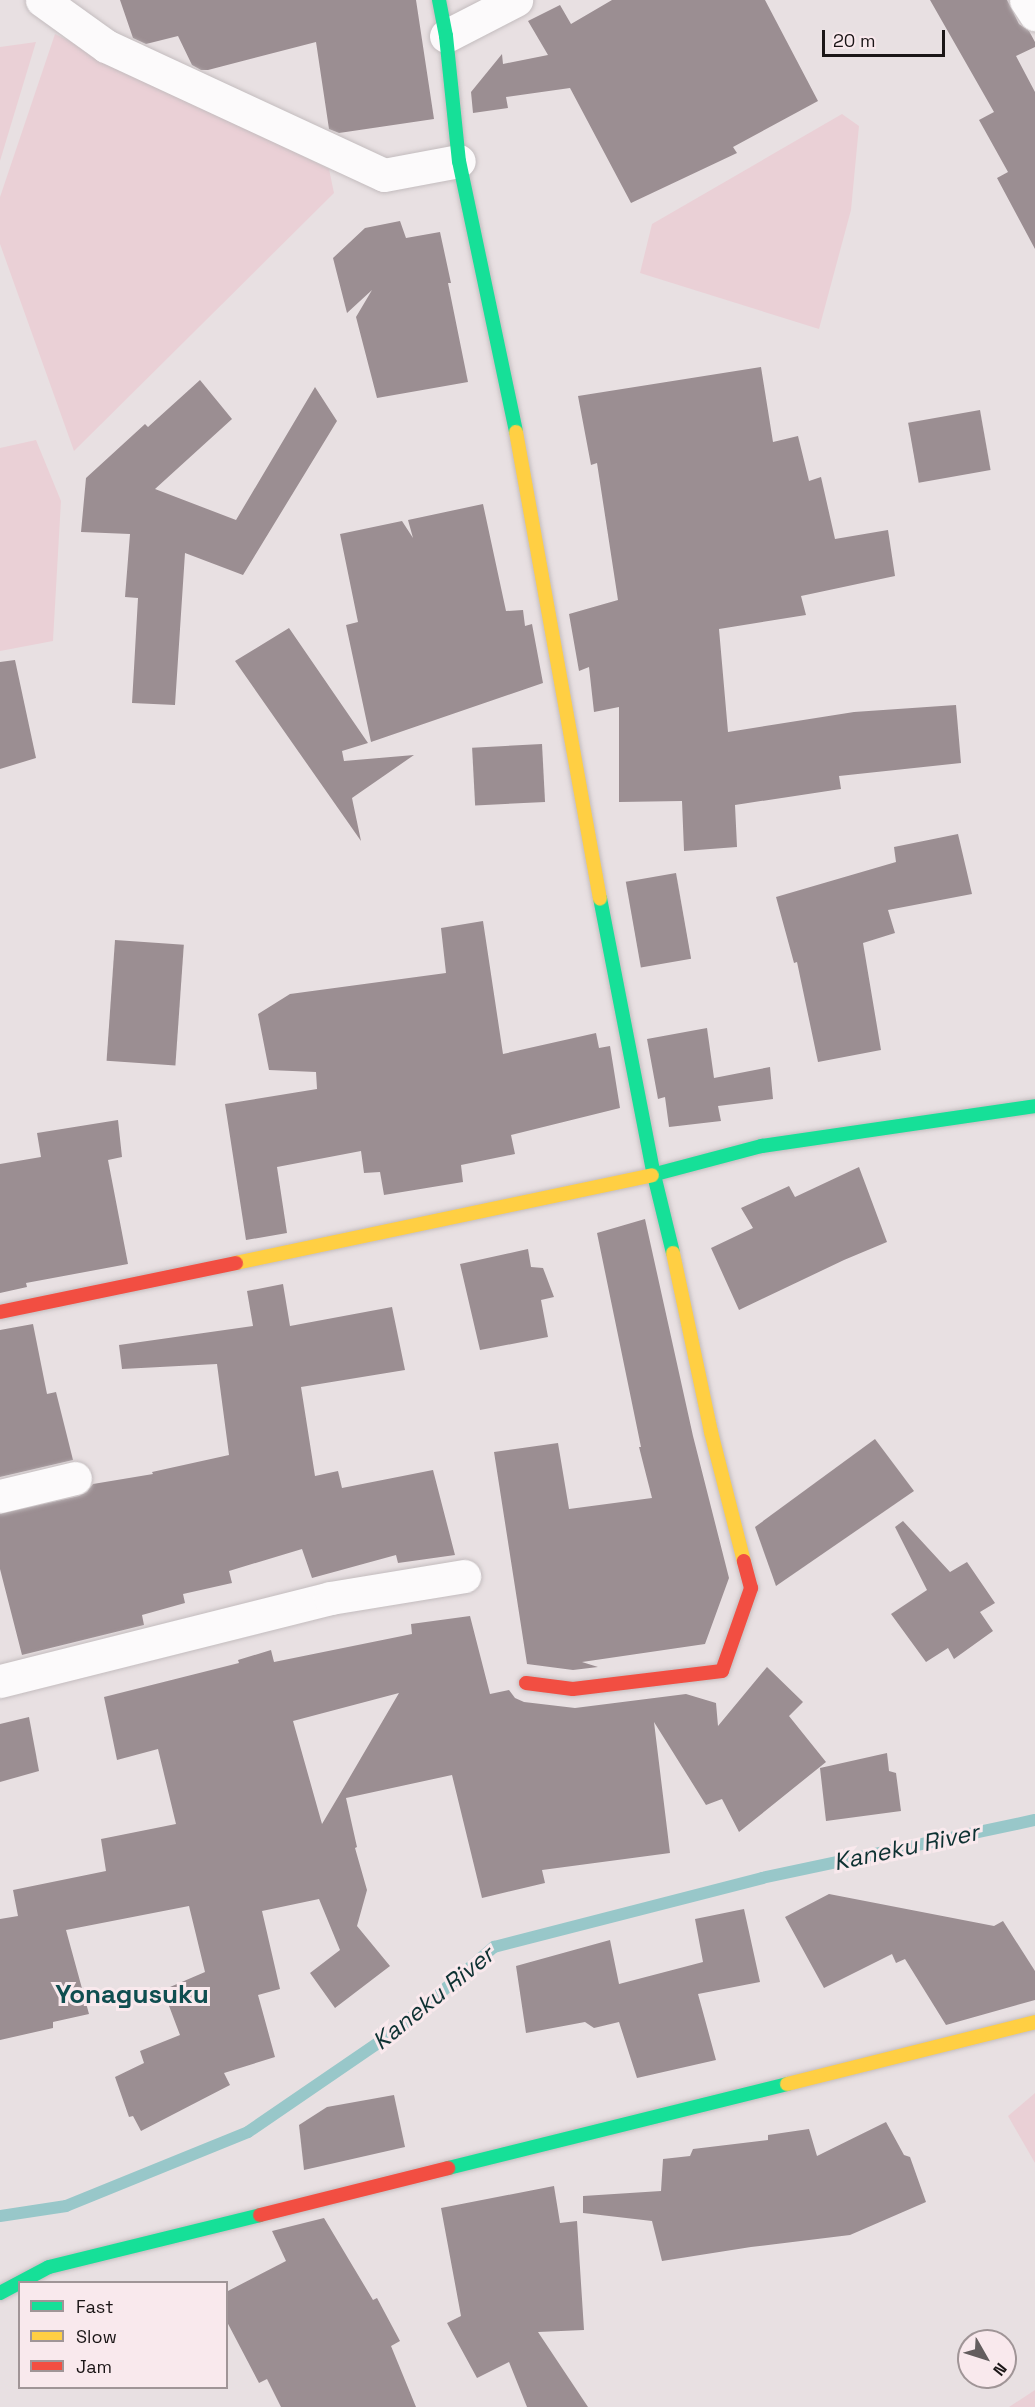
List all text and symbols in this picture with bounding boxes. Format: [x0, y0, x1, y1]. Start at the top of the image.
scale bar [825, 18, 948, 56]
text: 20 m [833, 29, 876, 52]
water label: Kaneku River [831, 1818, 981, 1876]
water label: Kaneku River [366, 1940, 500, 2056]
district label: Yonagusuku [55, 1979, 209, 2011]
legend [18, 2281, 228, 2389]
text: Fast [76, 2295, 113, 2318]
text: Slow [76, 2325, 117, 2348]
north arrow [957, 2329, 1017, 2389]
text: Jam [76, 2355, 112, 2378]
text: N [988, 2359, 1011, 2380]

